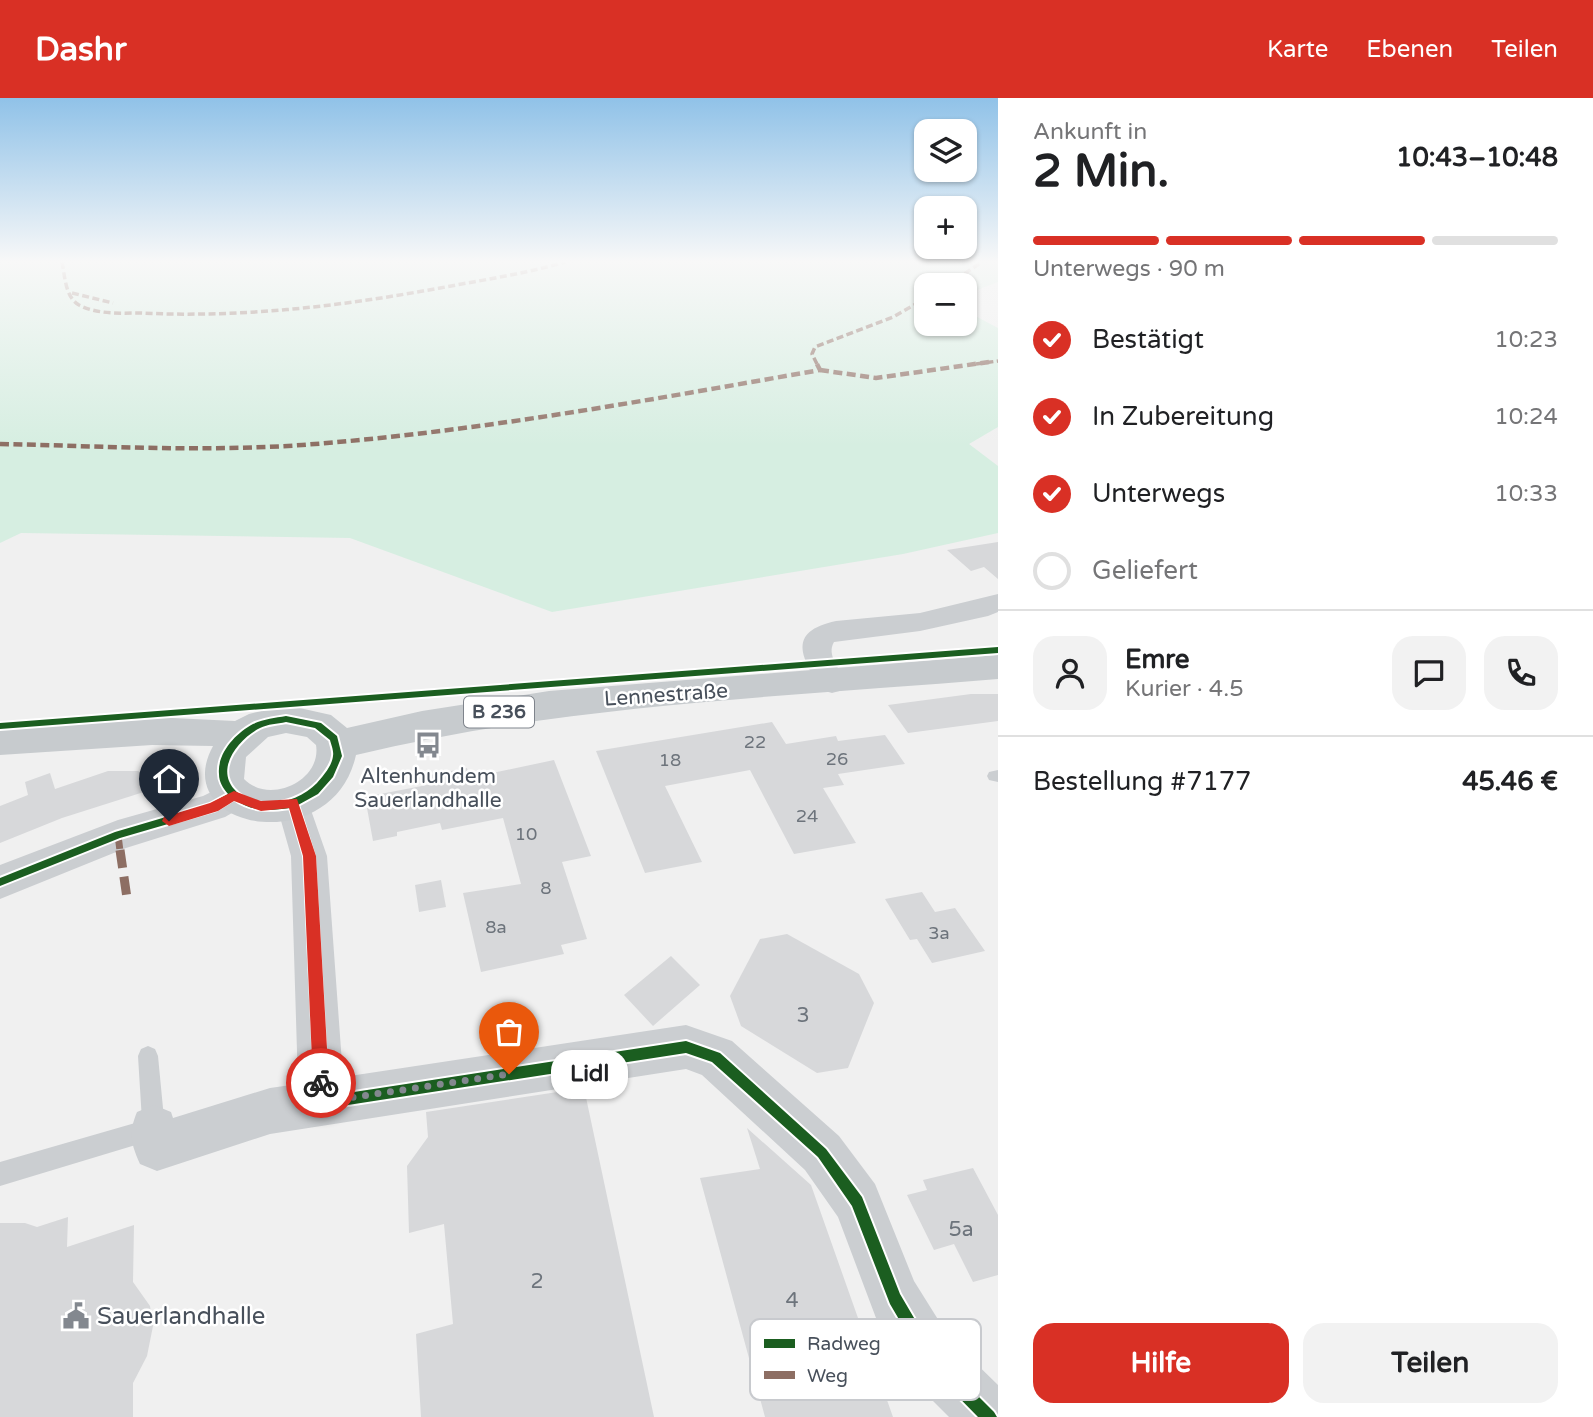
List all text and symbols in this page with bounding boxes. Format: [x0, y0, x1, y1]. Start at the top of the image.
text: Dashr [35, 30, 127, 69]
text: Karte [1267, 35, 1328, 64]
text: Ebenen [1366, 35, 1453, 64]
text: Teilen [1491, 35, 1558, 64]
text: Ankunft in [1033, 118, 1147, 146]
map controls [914, 119, 977, 336]
button: layers [914, 119, 977, 182]
text: 10:43–10:48 [1396, 142, 1558, 173]
text: 2 Min. [1033, 144, 1169, 199]
button: + [914, 196, 977, 259]
text: Unterwegs · 90 m [1033, 255, 1225, 283]
button: − [914, 273, 977, 336]
icon: check [1033, 321, 1071, 359]
text: Bestätigt [1092, 324, 1204, 355]
text: 10:23 [1494, 326, 1558, 354]
icon: check [1033, 398, 1071, 436]
text: In Zubereitung [1092, 401, 1274, 432]
text: 10:24 [1494, 403, 1558, 431]
icon: check [1033, 475, 1071, 513]
text: Unterwegs [1092, 478, 1225, 509]
text: 10:33 [1494, 480, 1558, 508]
text: Geliefert [1092, 555, 1198, 586]
button: person [1033, 636, 1107, 710]
button: chat [1392, 636, 1466, 710]
button: phone [1484, 636, 1558, 710]
text: Emre [1125, 644, 1190, 675]
text: Kurier · 4.5 [1125, 675, 1244, 703]
street label: Lennestraße [603, 678, 729, 712]
road number: B 236 [464, 696, 534, 727]
bus stop icon: Altenhundem Sauerlandhalle [413, 730, 443, 760]
house number: 22 [744, 731, 766, 753]
house number: 26 [826, 748, 848, 770]
pin [139, 749, 199, 821]
house number: 18 [659, 749, 681, 771]
icon: home [150, 760, 188, 798]
place label: Altenhundem Sauerlandhalle [354, 764, 502, 813]
text: Bestellung #7177 [1033, 766, 1251, 797]
text: 45.46 € [1462, 766, 1558, 797]
house number: 24 [796, 805, 818, 827]
house number: 10 [515, 823, 537, 845]
house number: 8 [540, 877, 552, 899]
house number: 8a [485, 916, 507, 938]
house number: 3a [928, 922, 950, 944]
pin [479, 1002, 539, 1074]
house number: 3 [796, 1003, 810, 1028]
icon: bag [490, 1013, 528, 1051]
courier [286, 1048, 356, 1118]
callout: Lidl [551, 1049, 628, 1098]
text: Lidl [570, 1060, 609, 1088]
icon: bike [302, 1064, 340, 1102]
house number: 5a [949, 1217, 974, 1242]
house number: 2 [530, 1269, 544, 1294]
house number: 4 [785, 1288, 799, 1313]
public building icon: Sauerlandhalle [61, 1301, 91, 1331]
place label: Sauerlandhalle [97, 1302, 265, 1331]
legend [750, 1319, 981, 1400]
button: Hilfe [1033, 1323, 1289, 1403]
button: Teilen [1303, 1323, 1558, 1403]
text: Radweg [807, 1333, 881, 1355]
text: Weg [807, 1365, 848, 1387]

